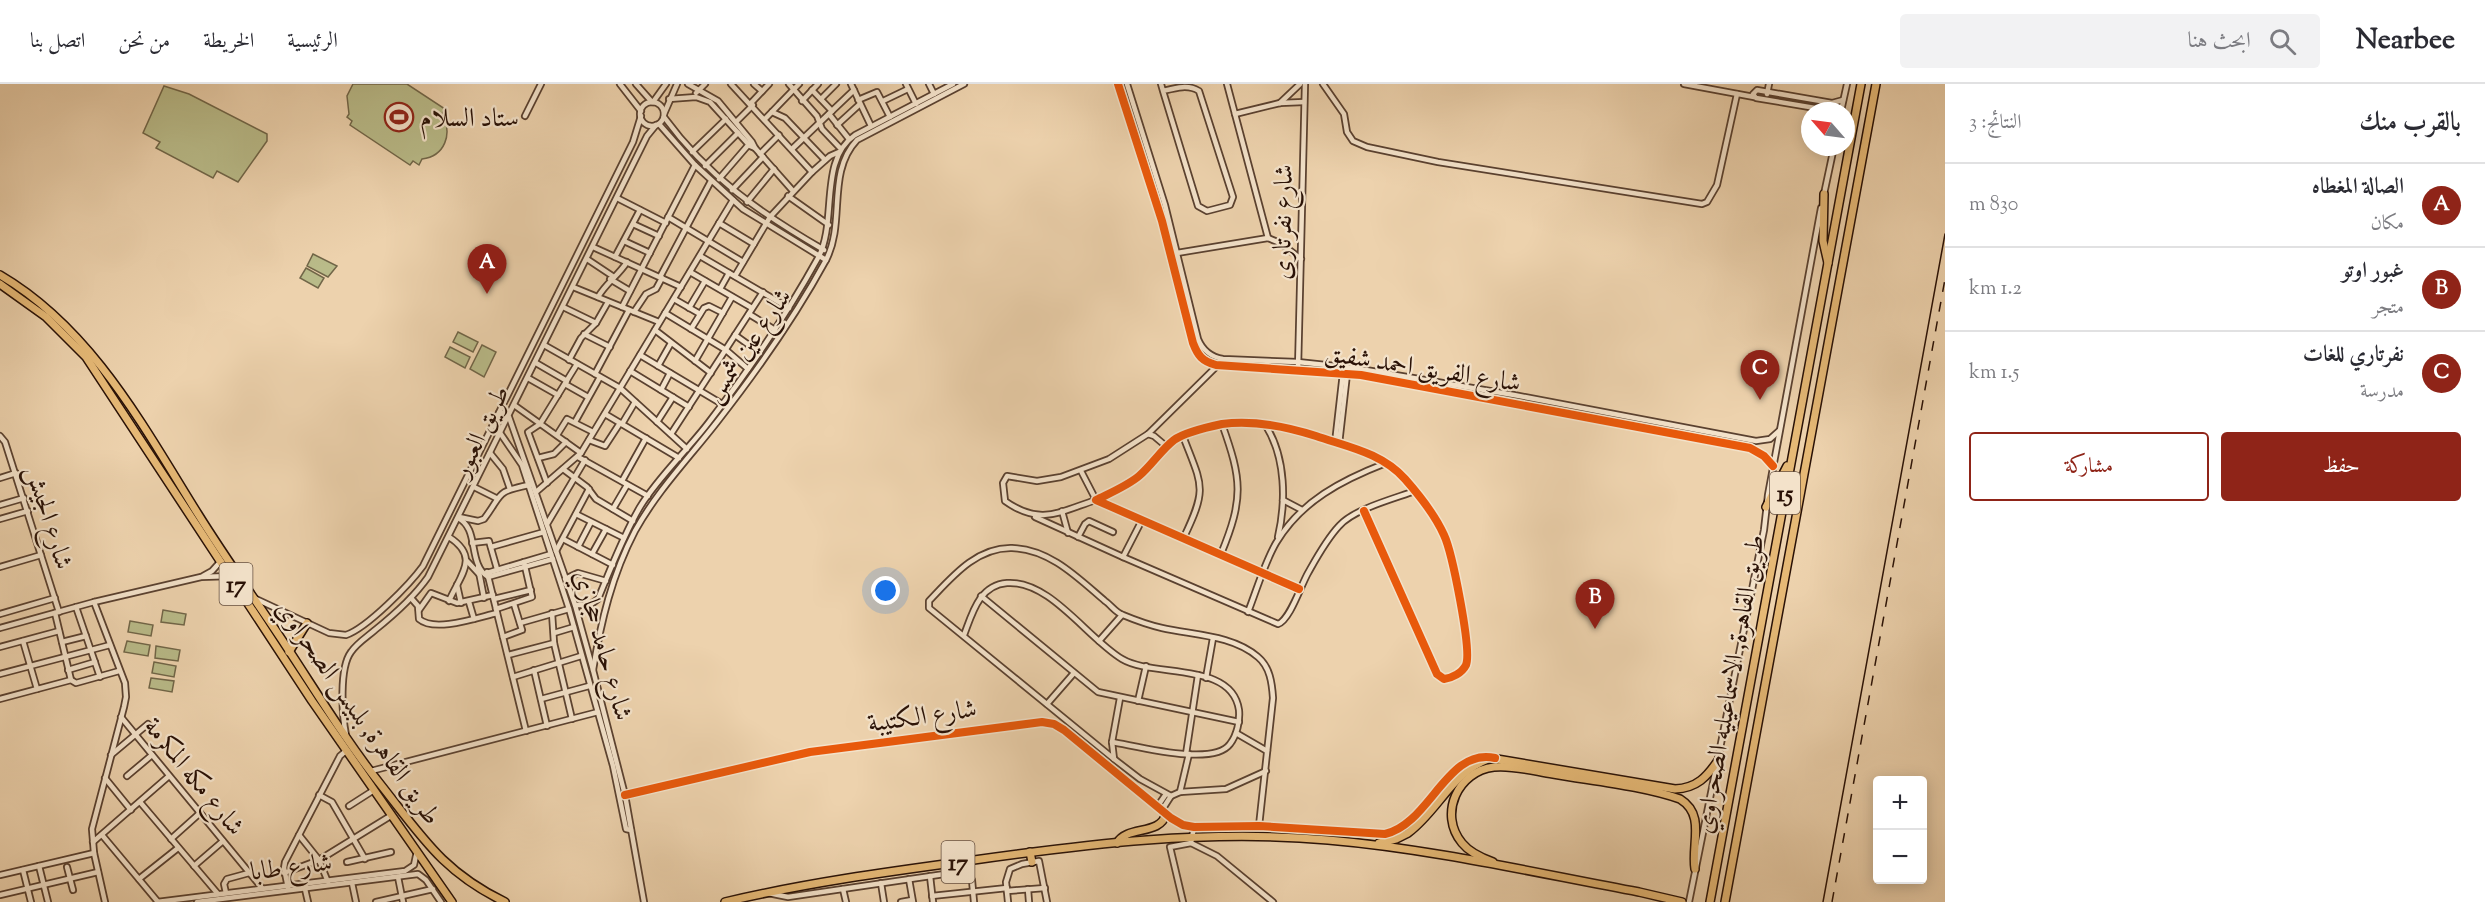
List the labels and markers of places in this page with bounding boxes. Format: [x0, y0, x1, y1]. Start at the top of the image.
sports icon: ستاد السلام [383, 101, 415, 133]
place label: ستاد السلام [420, 101, 519, 140]
pin: A [468, 244, 506, 294]
pin: C [1740, 350, 1780, 400]
pin: B [1576, 580, 1614, 629]

